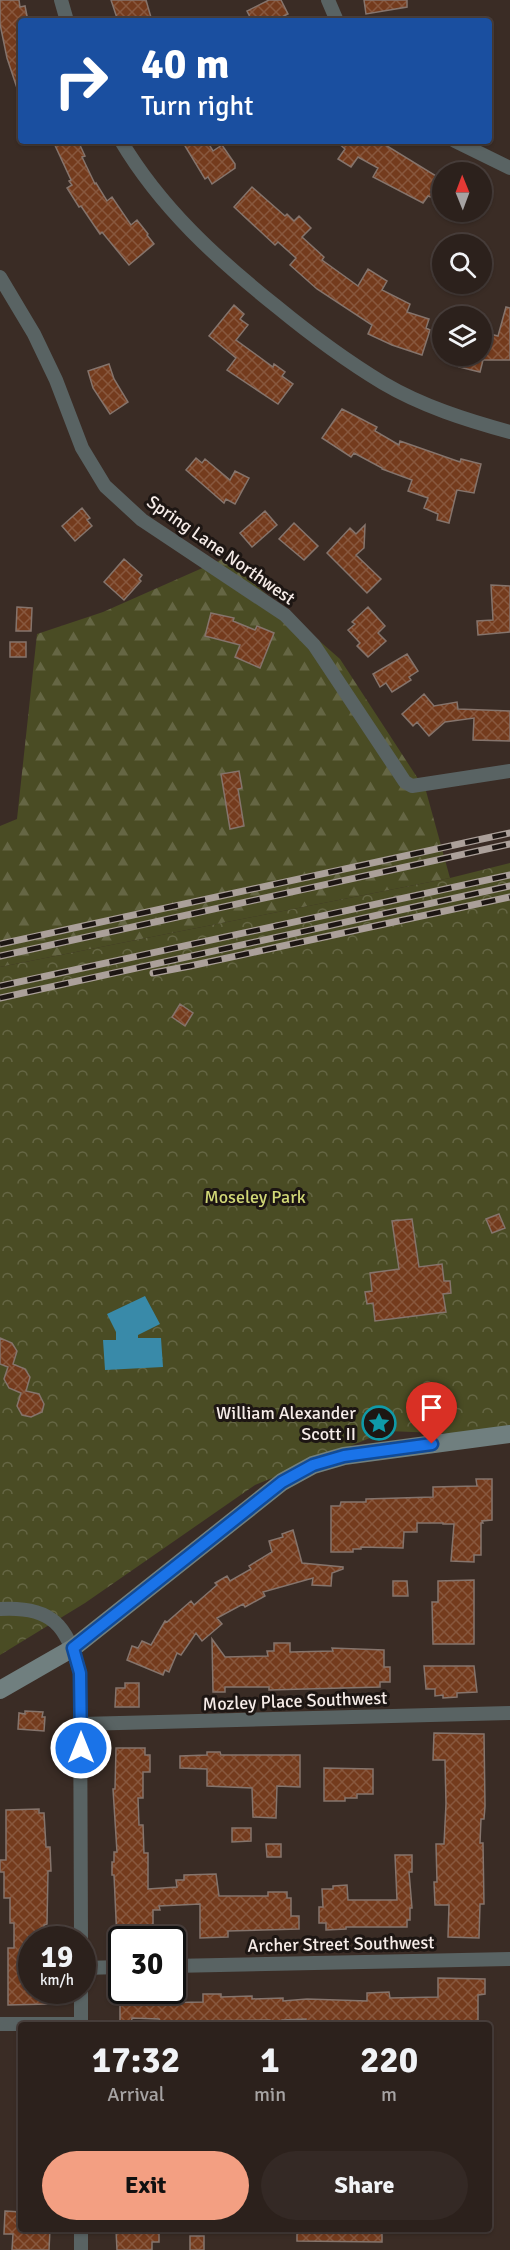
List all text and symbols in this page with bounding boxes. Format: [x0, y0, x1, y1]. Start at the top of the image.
text: 40 m [141, 39, 230, 90]
icon: right [42, 42, 120, 120]
text: Turn right [141, 90, 254, 123]
north arrow [432, 162, 492, 222]
map controls [432, 162, 492, 366]
button: search [432, 234, 492, 294]
button: layers [432, 306, 492, 366]
street label: Spring Lane Northwest [143, 490, 299, 610]
park label: Moseley Park [204, 1186, 306, 1208]
pin [406, 1382, 457, 1444]
icon: arrive [415, 1391, 448, 1424]
place label: William Alexander Scott II [216, 1402, 356, 1445]
place icon: William Alexander Scott II [361, 1405, 397, 1441]
street label: Mozley Place Southwest [202, 1687, 388, 1715]
position arrow [49, 1716, 113, 1780]
speed limit sign: 30 [108, 1926, 186, 2004]
street label: Archer Street Southwest [247, 1931, 435, 1957]
text: 19 [41, 1939, 73, 1976]
text: km/h [40, 1971, 74, 1989]
text: 17:32 [92, 2038, 180, 2083]
text: 1 [260, 2038, 280, 2083]
text: 220 [360, 2038, 418, 2083]
text: Arrival [107, 2082, 165, 2107]
text: min [254, 2082, 286, 2107]
text: m [381, 2082, 397, 2107]
button: Exit [42, 2151, 249, 2220]
button: Share [261, 2151, 468, 2220]

